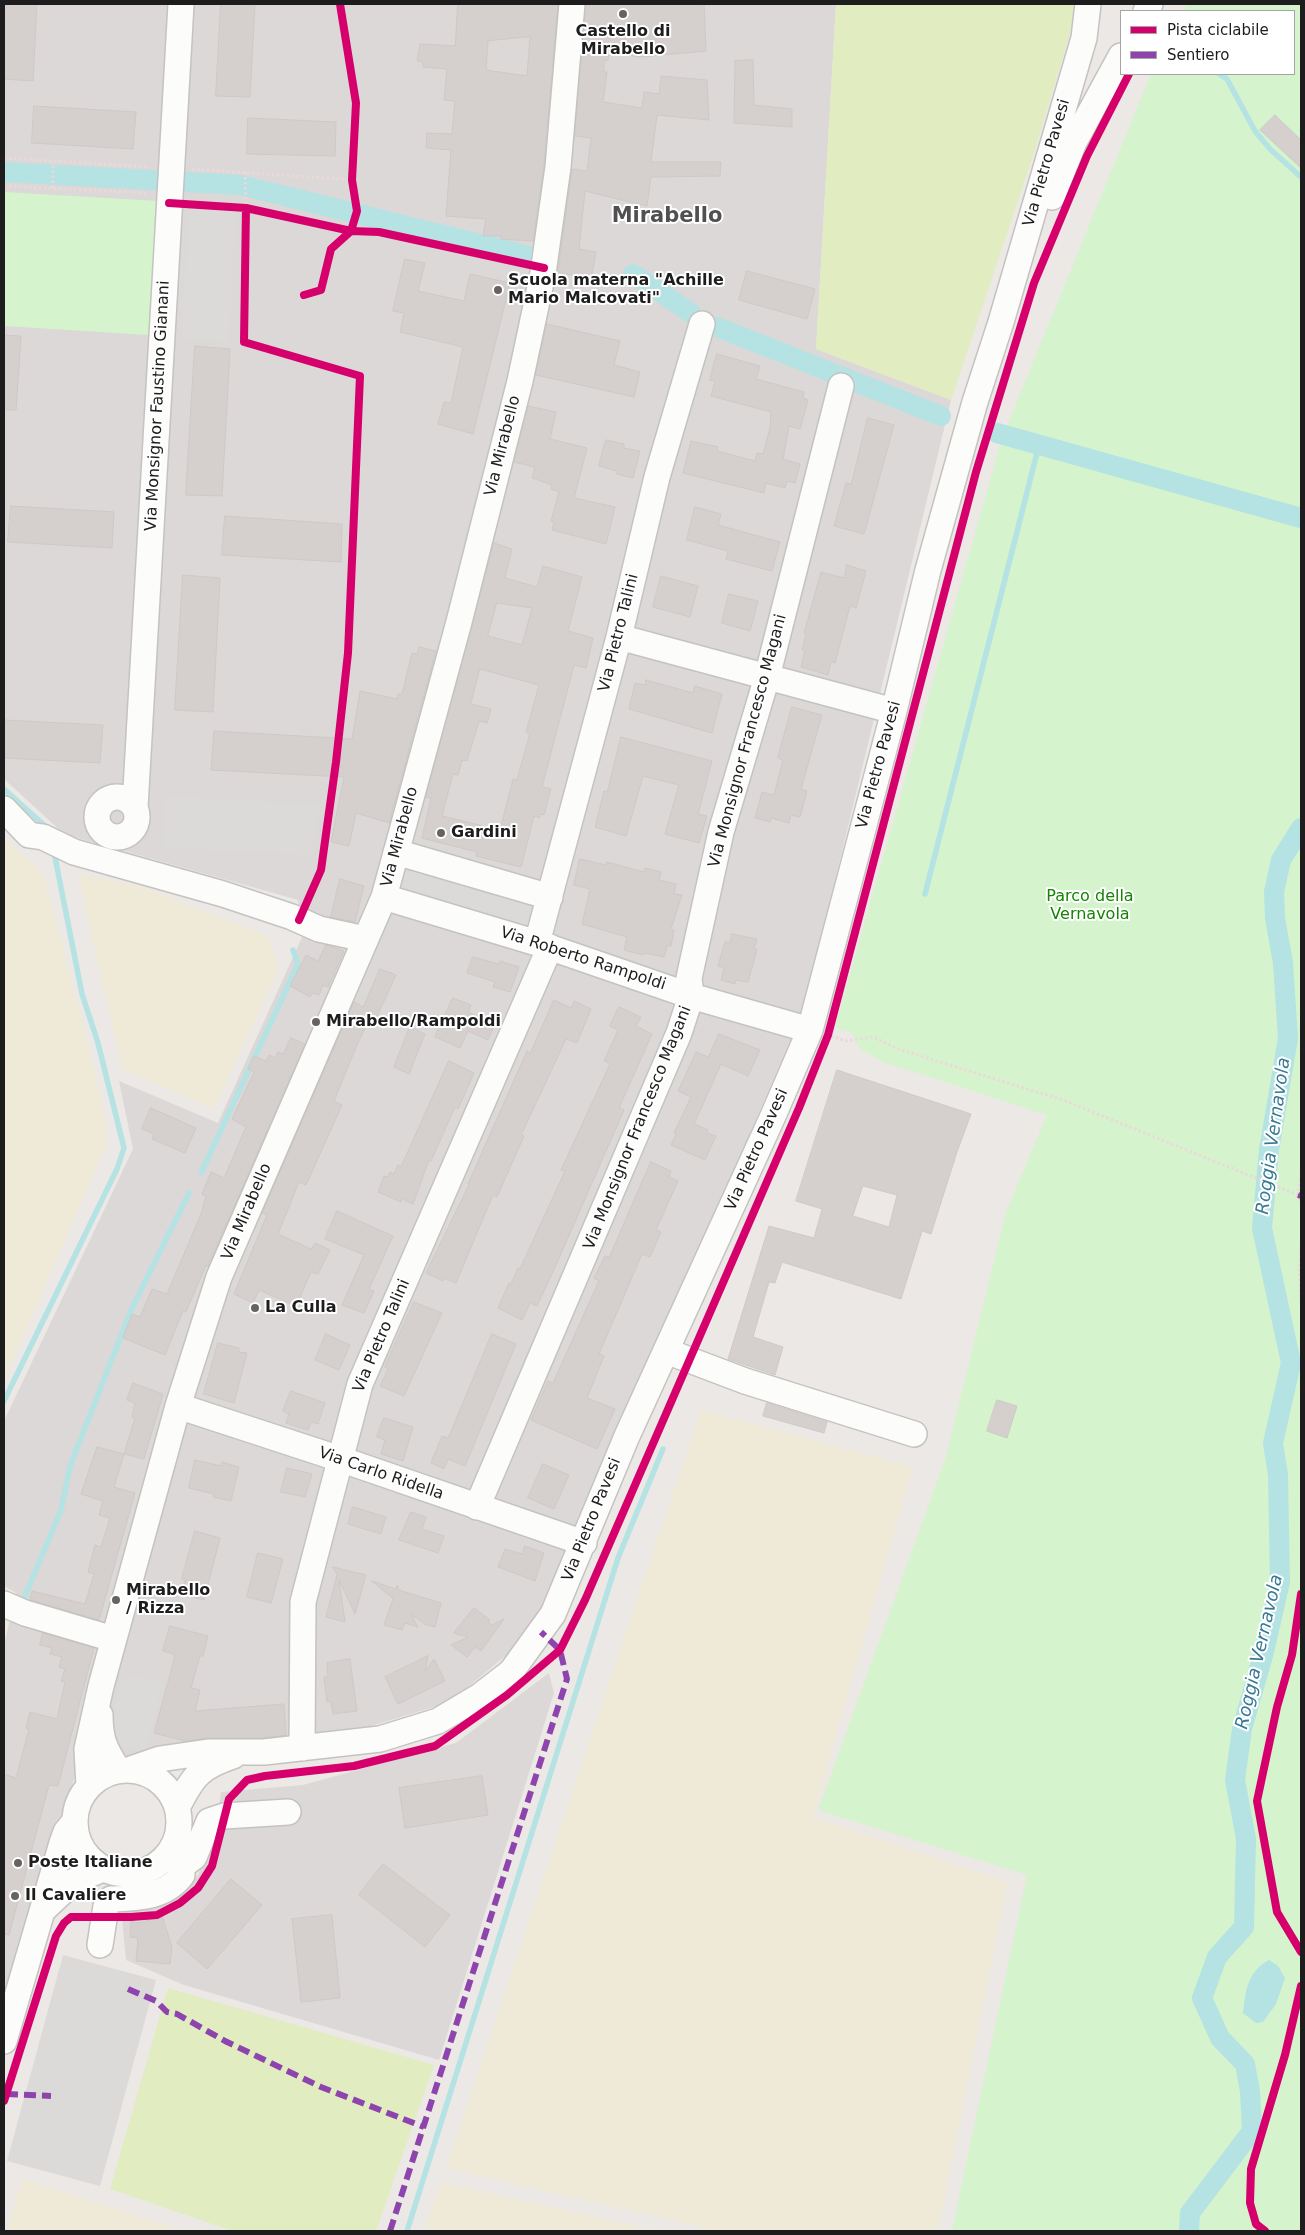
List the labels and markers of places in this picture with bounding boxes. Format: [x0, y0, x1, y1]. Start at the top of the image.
marker: Castello di Mirabello [617, 8, 629, 20]
place label: Castello di Mirabello [575, 22, 671, 60]
place label: Scuola materna "Achille Mario Malcovati" [508, 271, 724, 309]
marker: Scuola materna "Achille Mario Malcovati" [492, 284, 504, 296]
place label: Gardini [451, 823, 517, 843]
marker: Gardini [435, 827, 447, 839]
place label: Mirabello/Rampoldi [326, 1012, 501, 1032]
marker: Mirabello/Rampoldi [310, 1016, 322, 1028]
place label: La Culla [265, 1298, 336, 1318]
marker: La Culla [249, 1302, 261, 1314]
place label: Mirabello / Rizza [126, 1581, 210, 1619]
marker: Mirabello / Rizza [110, 1594, 122, 1606]
place label: Poste Italiane [28, 1853, 153, 1873]
marker: Poste Italiane [12, 1857, 24, 1869]
place label: Il Cavaliere [25, 1886, 126, 1906]
marker: Il Cavaliere [9, 1890, 21, 1902]

